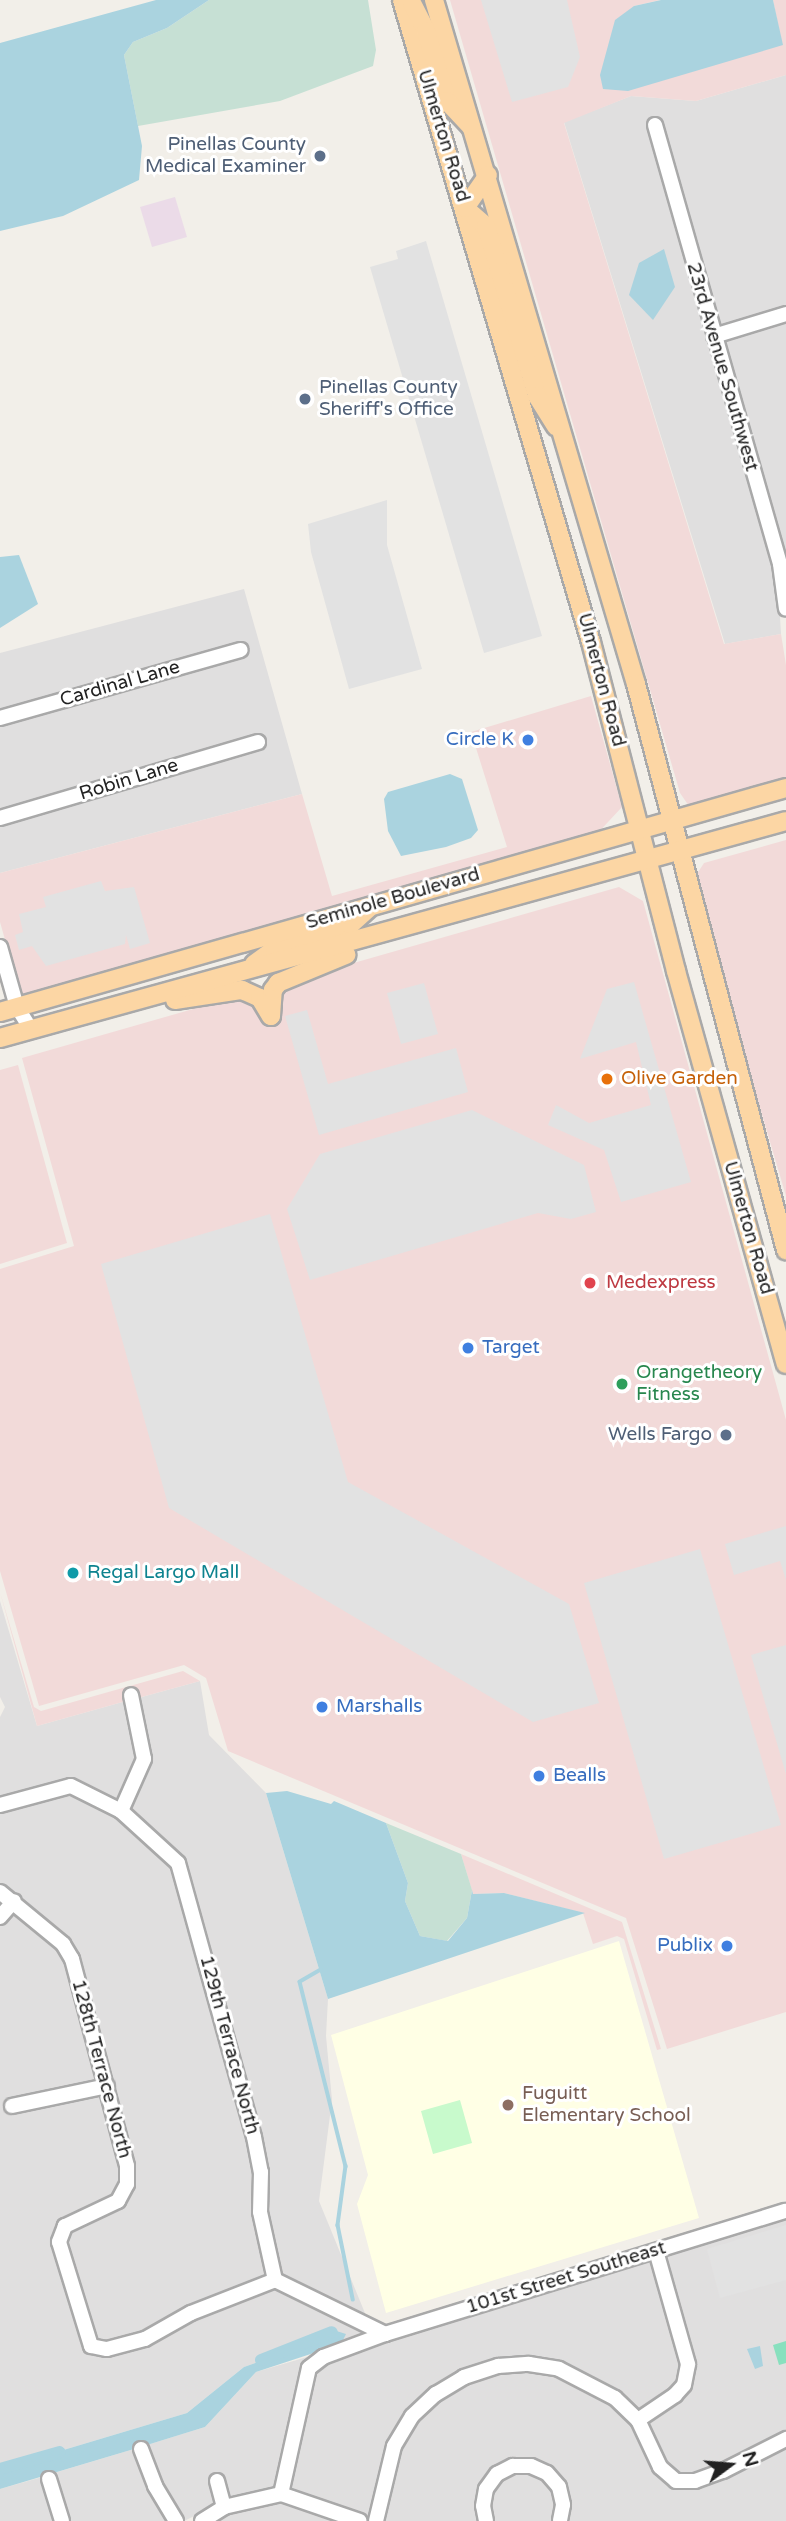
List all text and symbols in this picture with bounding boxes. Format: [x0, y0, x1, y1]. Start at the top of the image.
street label: Ulmerton Road [412, 67, 474, 205]
place label: Pinellas County Medical Examiner [145, 134, 306, 178]
marker: Pinellas County Medical Examiner [312, 148, 328, 164]
street label: 23rd Avenue Southwest [681, 260, 763, 474]
place label: Pinellas County Sheriff's Office [319, 377, 458, 421]
marker: Pinellas County Sheriff's Office [297, 391, 313, 407]
street label: Ulmerton Road [572, 611, 630, 749]
street label: Cardinal Lane [58, 656, 182, 712]
place label: Circle K [446, 729, 514, 751]
marker: Circle K [520, 732, 536, 748]
street label: Robin Lane [77, 754, 181, 806]
street label: Seminole Boulevard [304, 863, 482, 935]
place label: Olive Garden [621, 1068, 738, 1090]
marker: Olive Garden [599, 1071, 615, 1087]
street label: Ulmerton Road [718, 1159, 778, 1297]
place label: Medexpress [606, 1272, 716, 1294]
marker: Medexpress [580, 1273, 600, 1293]
place label: Target [482, 1337, 540, 1359]
marker: Target [460, 1340, 476, 1356]
place label: Orangetheory Fitness [636, 1362, 762, 1406]
marker: Orangetheory Fitness [614, 1376, 630, 1392]
place label: Wells Fargo [608, 1424, 712, 1446]
marker: Wells Fargo [718, 1427, 734, 1443]
place label: Regal Largo Mall [87, 1562, 239, 1584]
marker: Regal Largo Mall [65, 1565, 81, 1581]
place label: Marshalls [336, 1696, 422, 1718]
marker: Marshalls [314, 1699, 330, 1715]
place label: Bealls [553, 1765, 606, 1787]
marker: Bealls [531, 1768, 547, 1784]
place label: Publix [657, 1935, 713, 1957]
marker: Publix [719, 1938, 735, 1954]
street label: 129th Terrace North [194, 1953, 264, 2137]
street label: 128th Terrace North [66, 1977, 136, 2161]
place label: Fuguitt Elementary School [522, 2083, 691, 2127]
marker: Fuguitt Elementary School [500, 2097, 516, 2113]
street label: 101st Street Southeast [463, 2237, 669, 2319]
north arrow [695, 2430, 765, 2500]
text: N [738, 2449, 763, 2470]

